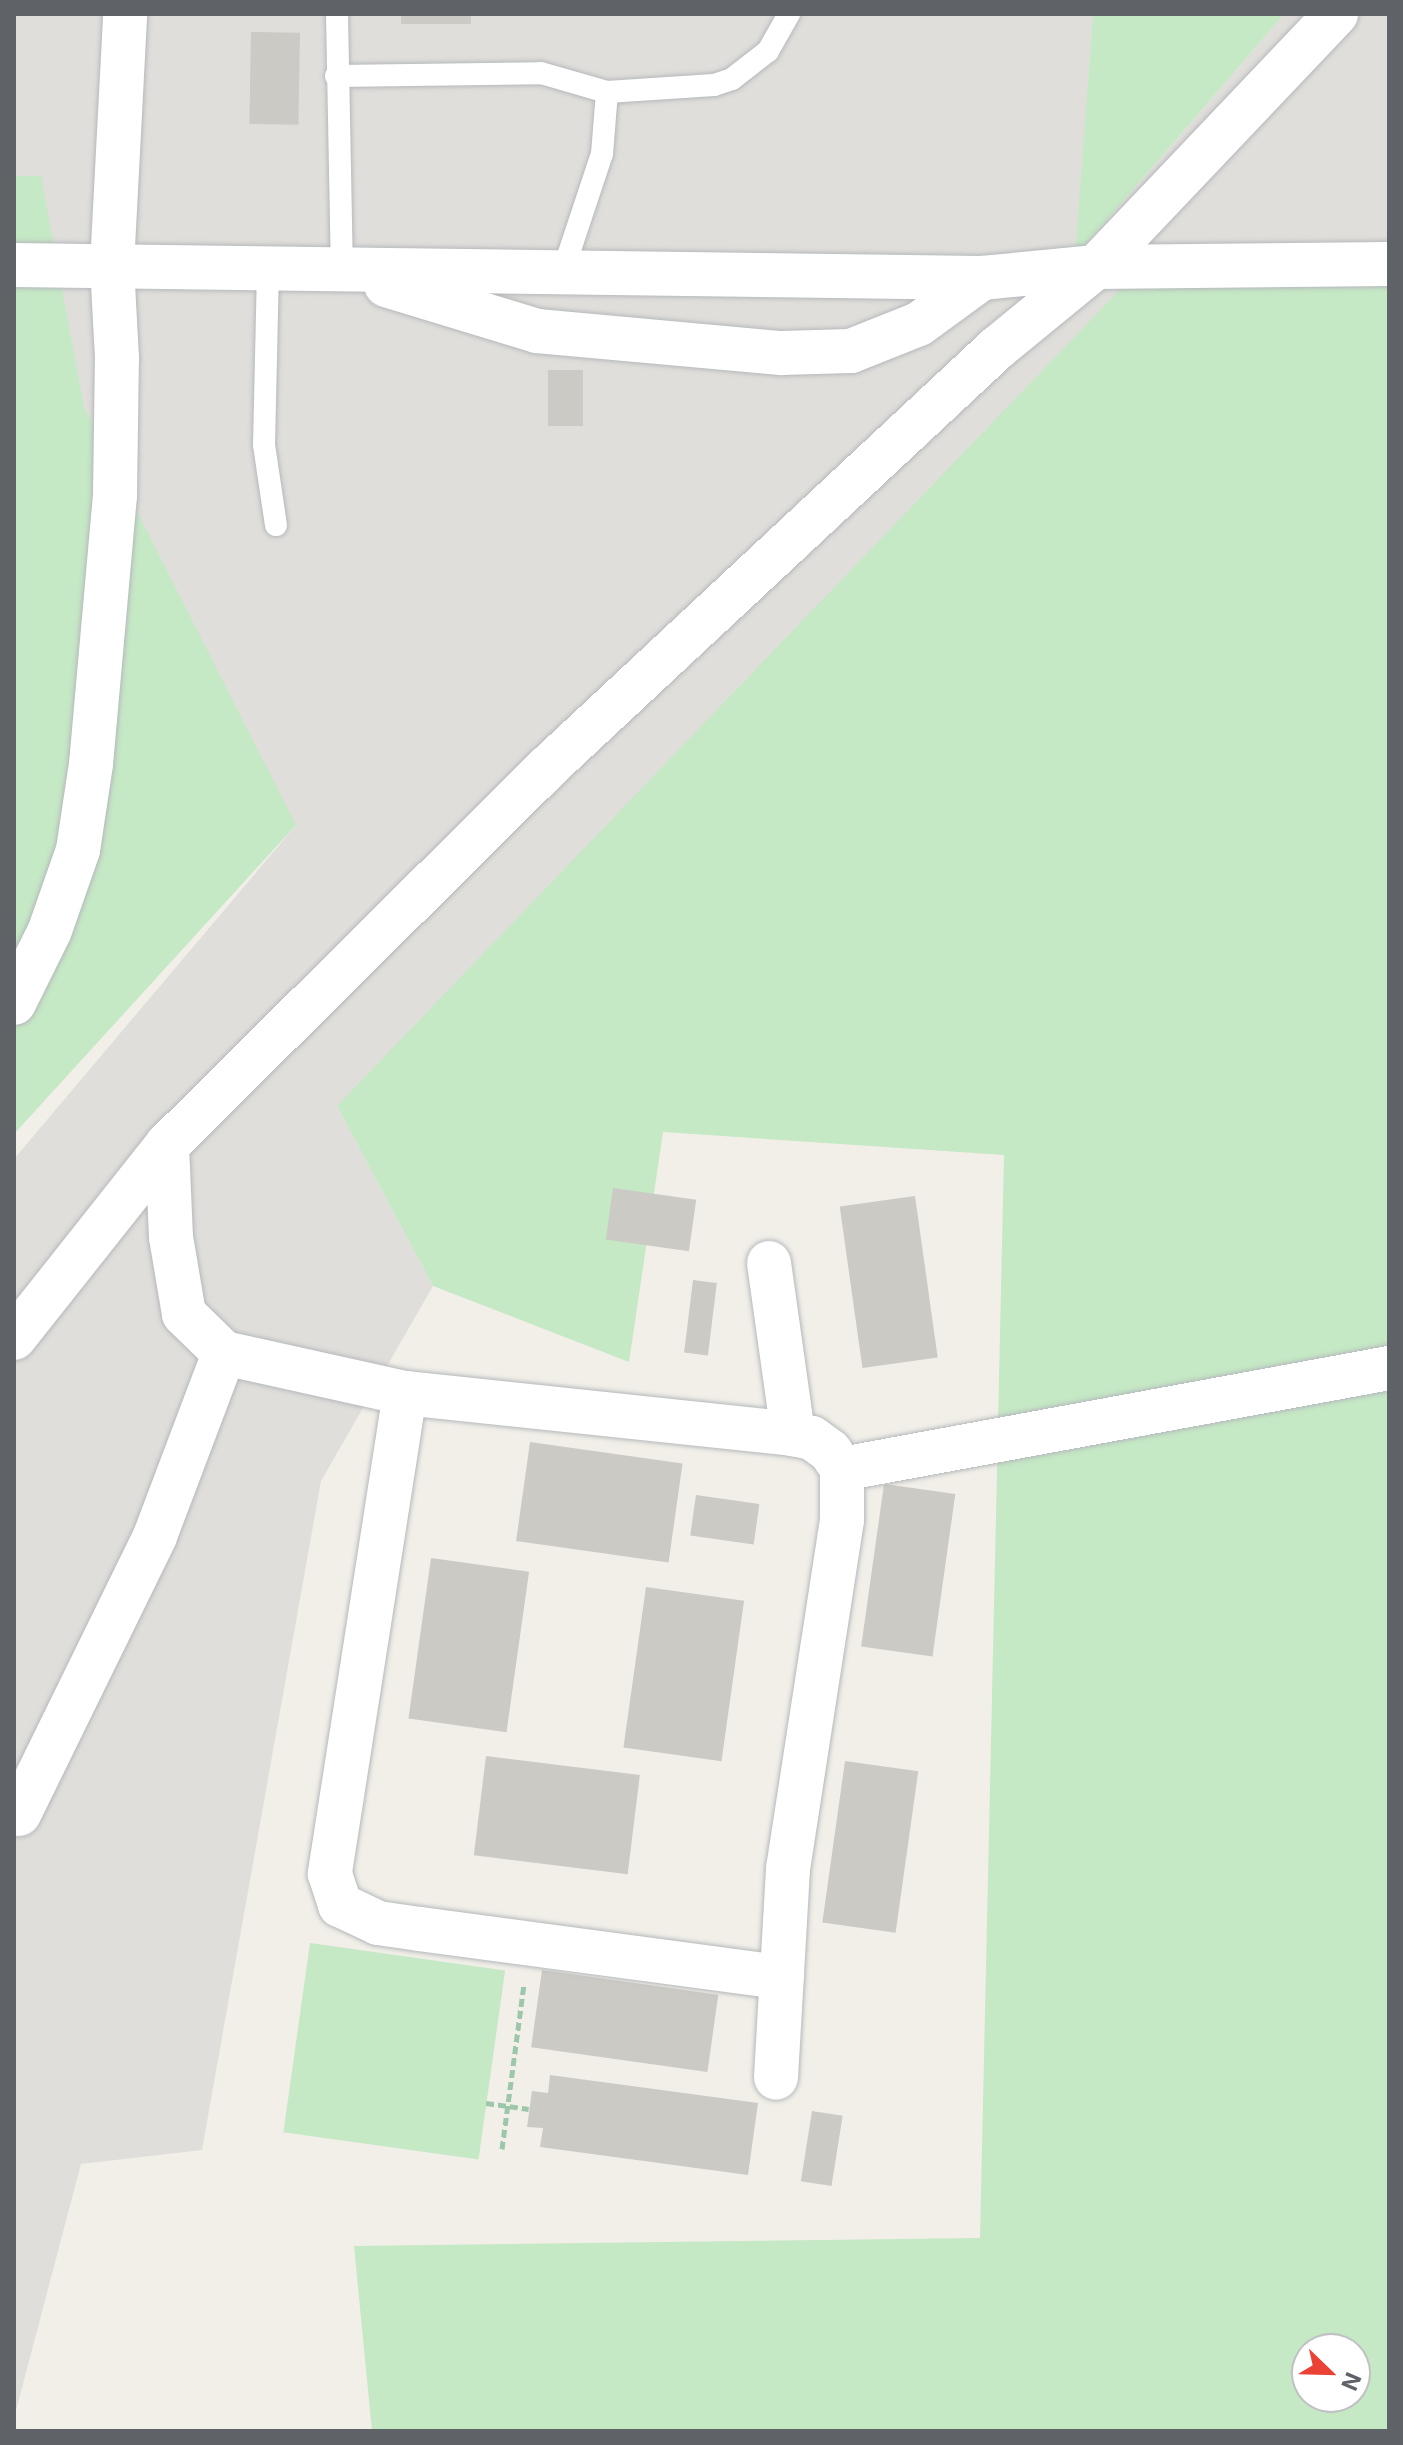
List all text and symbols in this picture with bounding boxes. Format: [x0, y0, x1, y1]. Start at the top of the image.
north arrow [1291, 2333, 1371, 2413]
text: N [1336, 2369, 1366, 2394]

